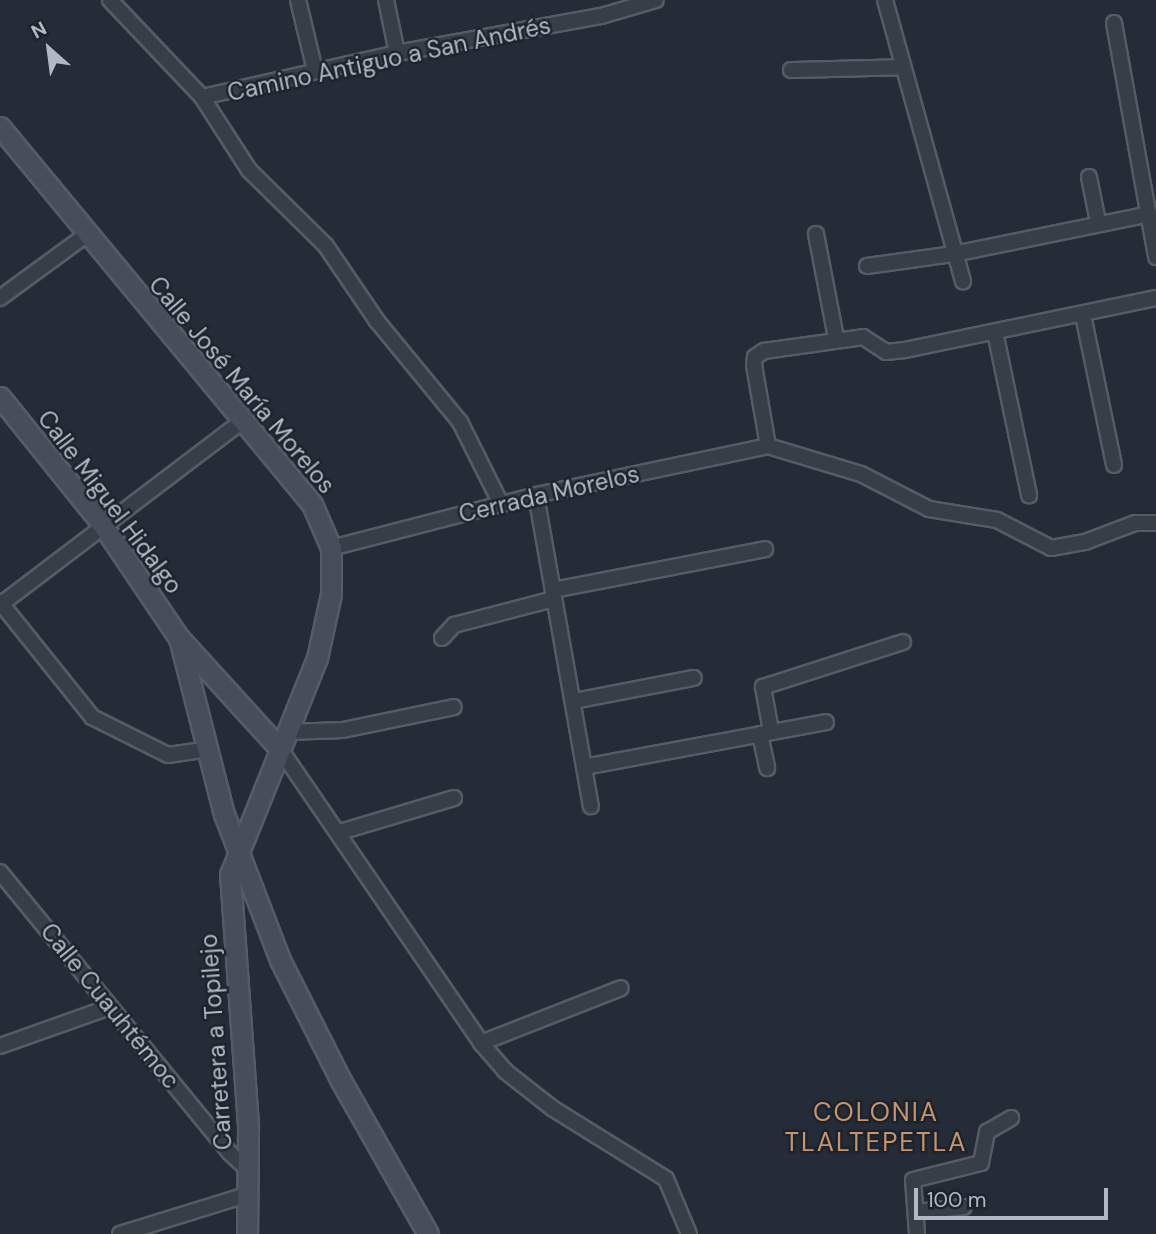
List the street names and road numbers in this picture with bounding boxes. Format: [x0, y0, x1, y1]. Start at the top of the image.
street label: Camino Antiguo a San Andrés [225, 11, 553, 107]
street label: Calle José María Morelos [143, 271, 341, 499]
street label: Calle Miguel Hidalgo [32, 405, 188, 599]
street label: Cerrada Morelos [456, 459, 642, 529]
street label: Calle Cuauhtémoc [34, 917, 186, 1095]
street label: Carretera a Topilejo [194, 933, 238, 1151]

